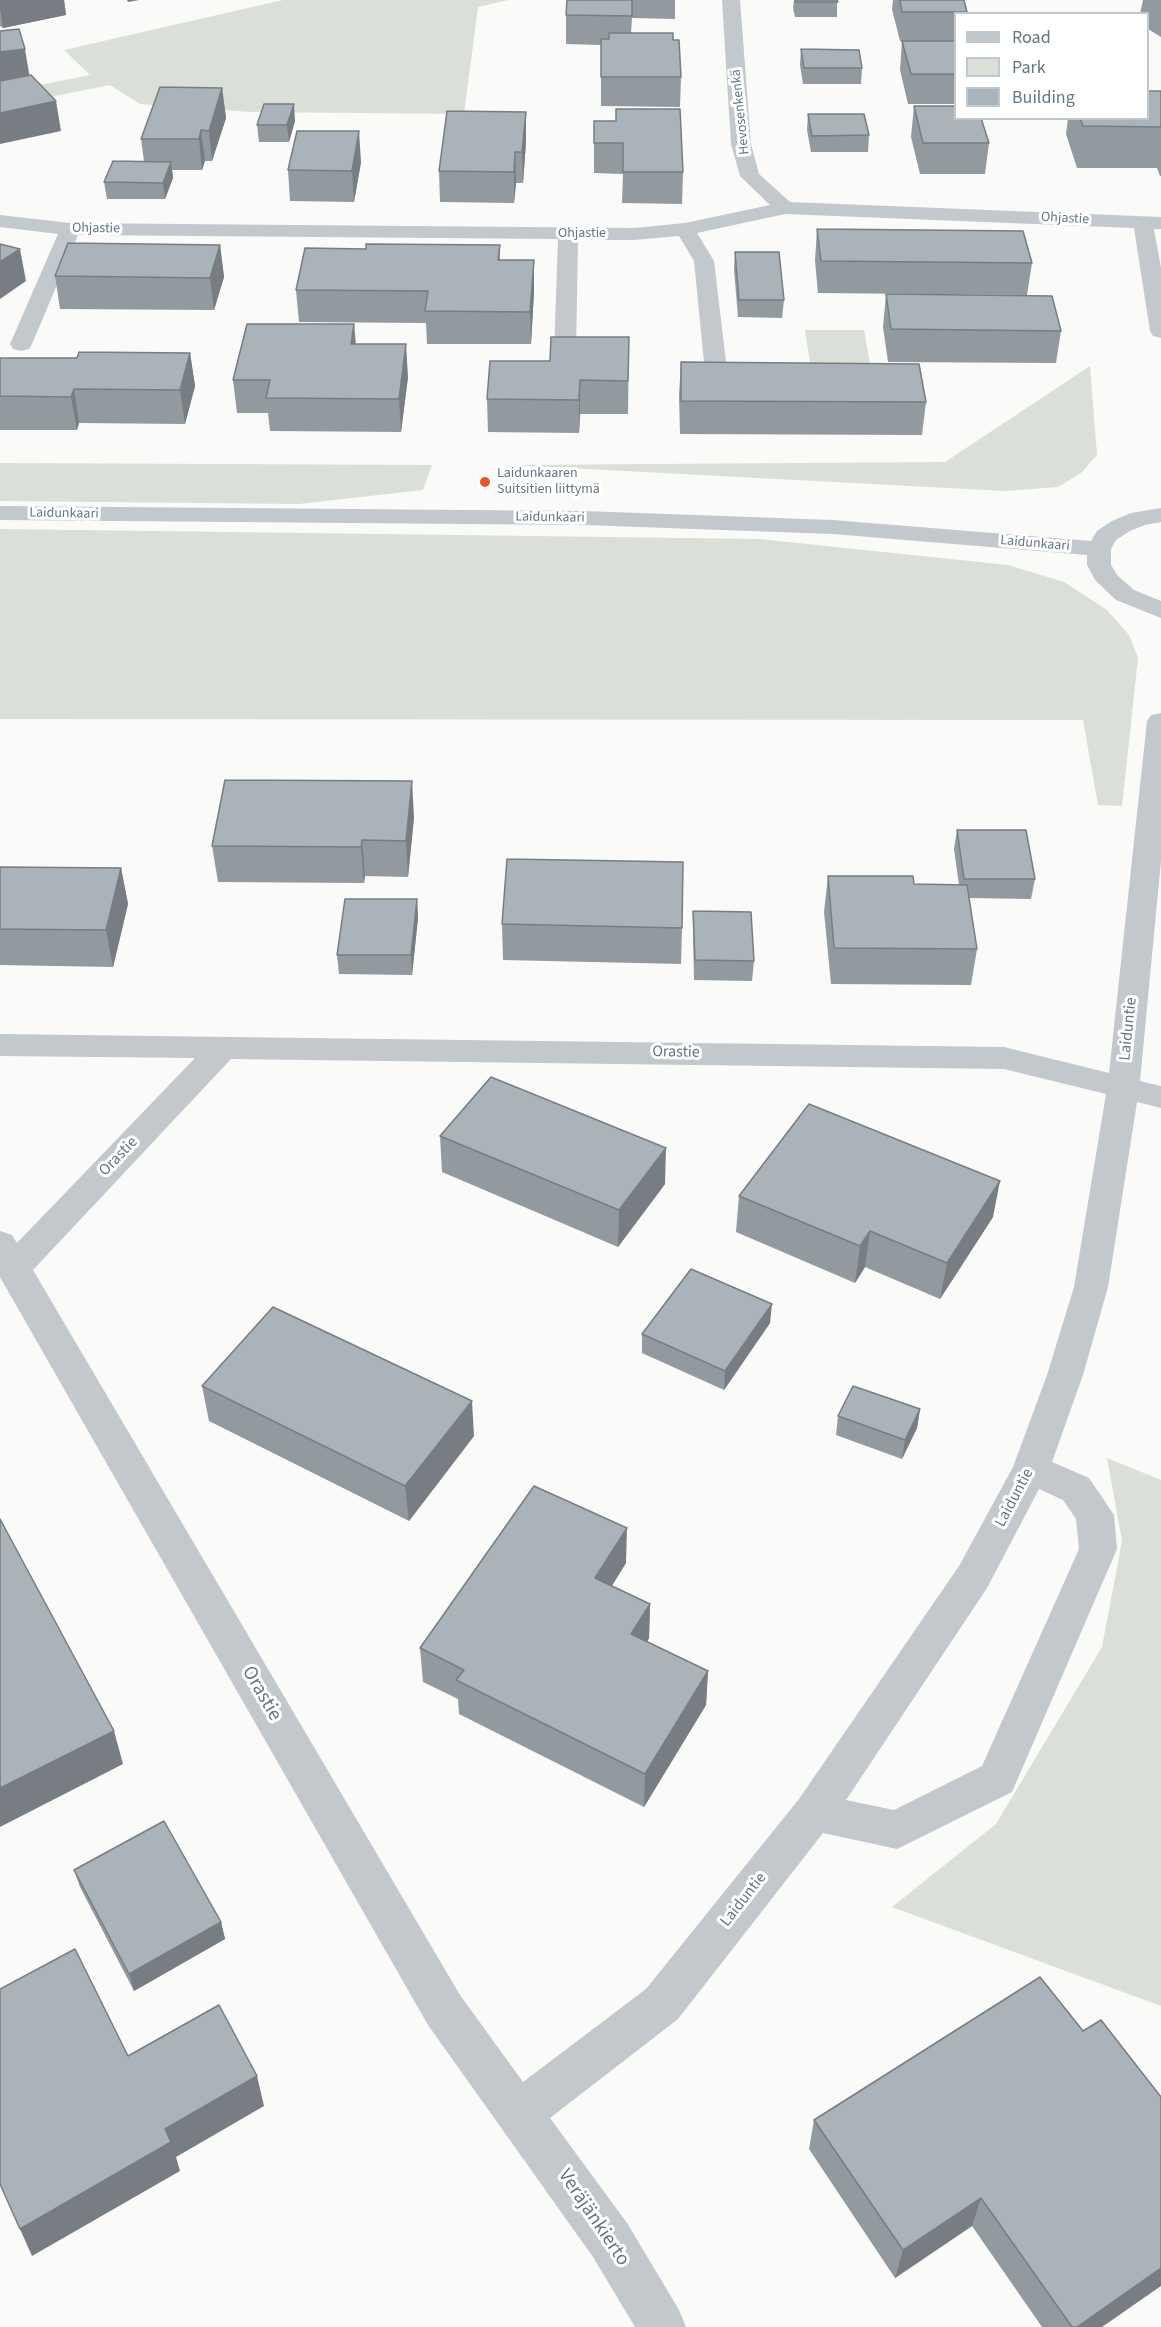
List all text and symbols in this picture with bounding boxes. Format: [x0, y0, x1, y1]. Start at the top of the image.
legend [954, 12, 1149, 120]
text: Road [1012, 25, 1051, 50]
text: Park [1012, 55, 1046, 80]
street label: Hevosenkenkä [728, 68, 754, 156]
text: Building [1012, 85, 1075, 110]
street label: Ohjastie [1041, 209, 1089, 229]
street label: Ohjastie [72, 220, 120, 238]
street label: Ohjastie [558, 226, 606, 242]
place label: Laidunkaaren Suitsitien liittymä [497, 466, 600, 498]
marker: Laidunkaaren Suitsitien liittymä [478, 475, 492, 489]
street label: Laidunkaari [29, 505, 99, 523]
street label: Laidunkaari [515, 509, 585, 527]
street label: Laidunkaari [1000, 533, 1070, 555]
street label: Laiduntie [1116, 996, 1142, 1062]
street label: Orastie [652, 1043, 700, 1063]
street label: Orastie [96, 1133, 142, 1181]
street label: Laiduntie [992, 1466, 1038, 1530]
street label: Orastie [236, 1662, 286, 1726]
street label: Laiduntie [717, 1869, 771, 1931]
street label: Veräjänkierto [552, 2165, 634, 2271]

